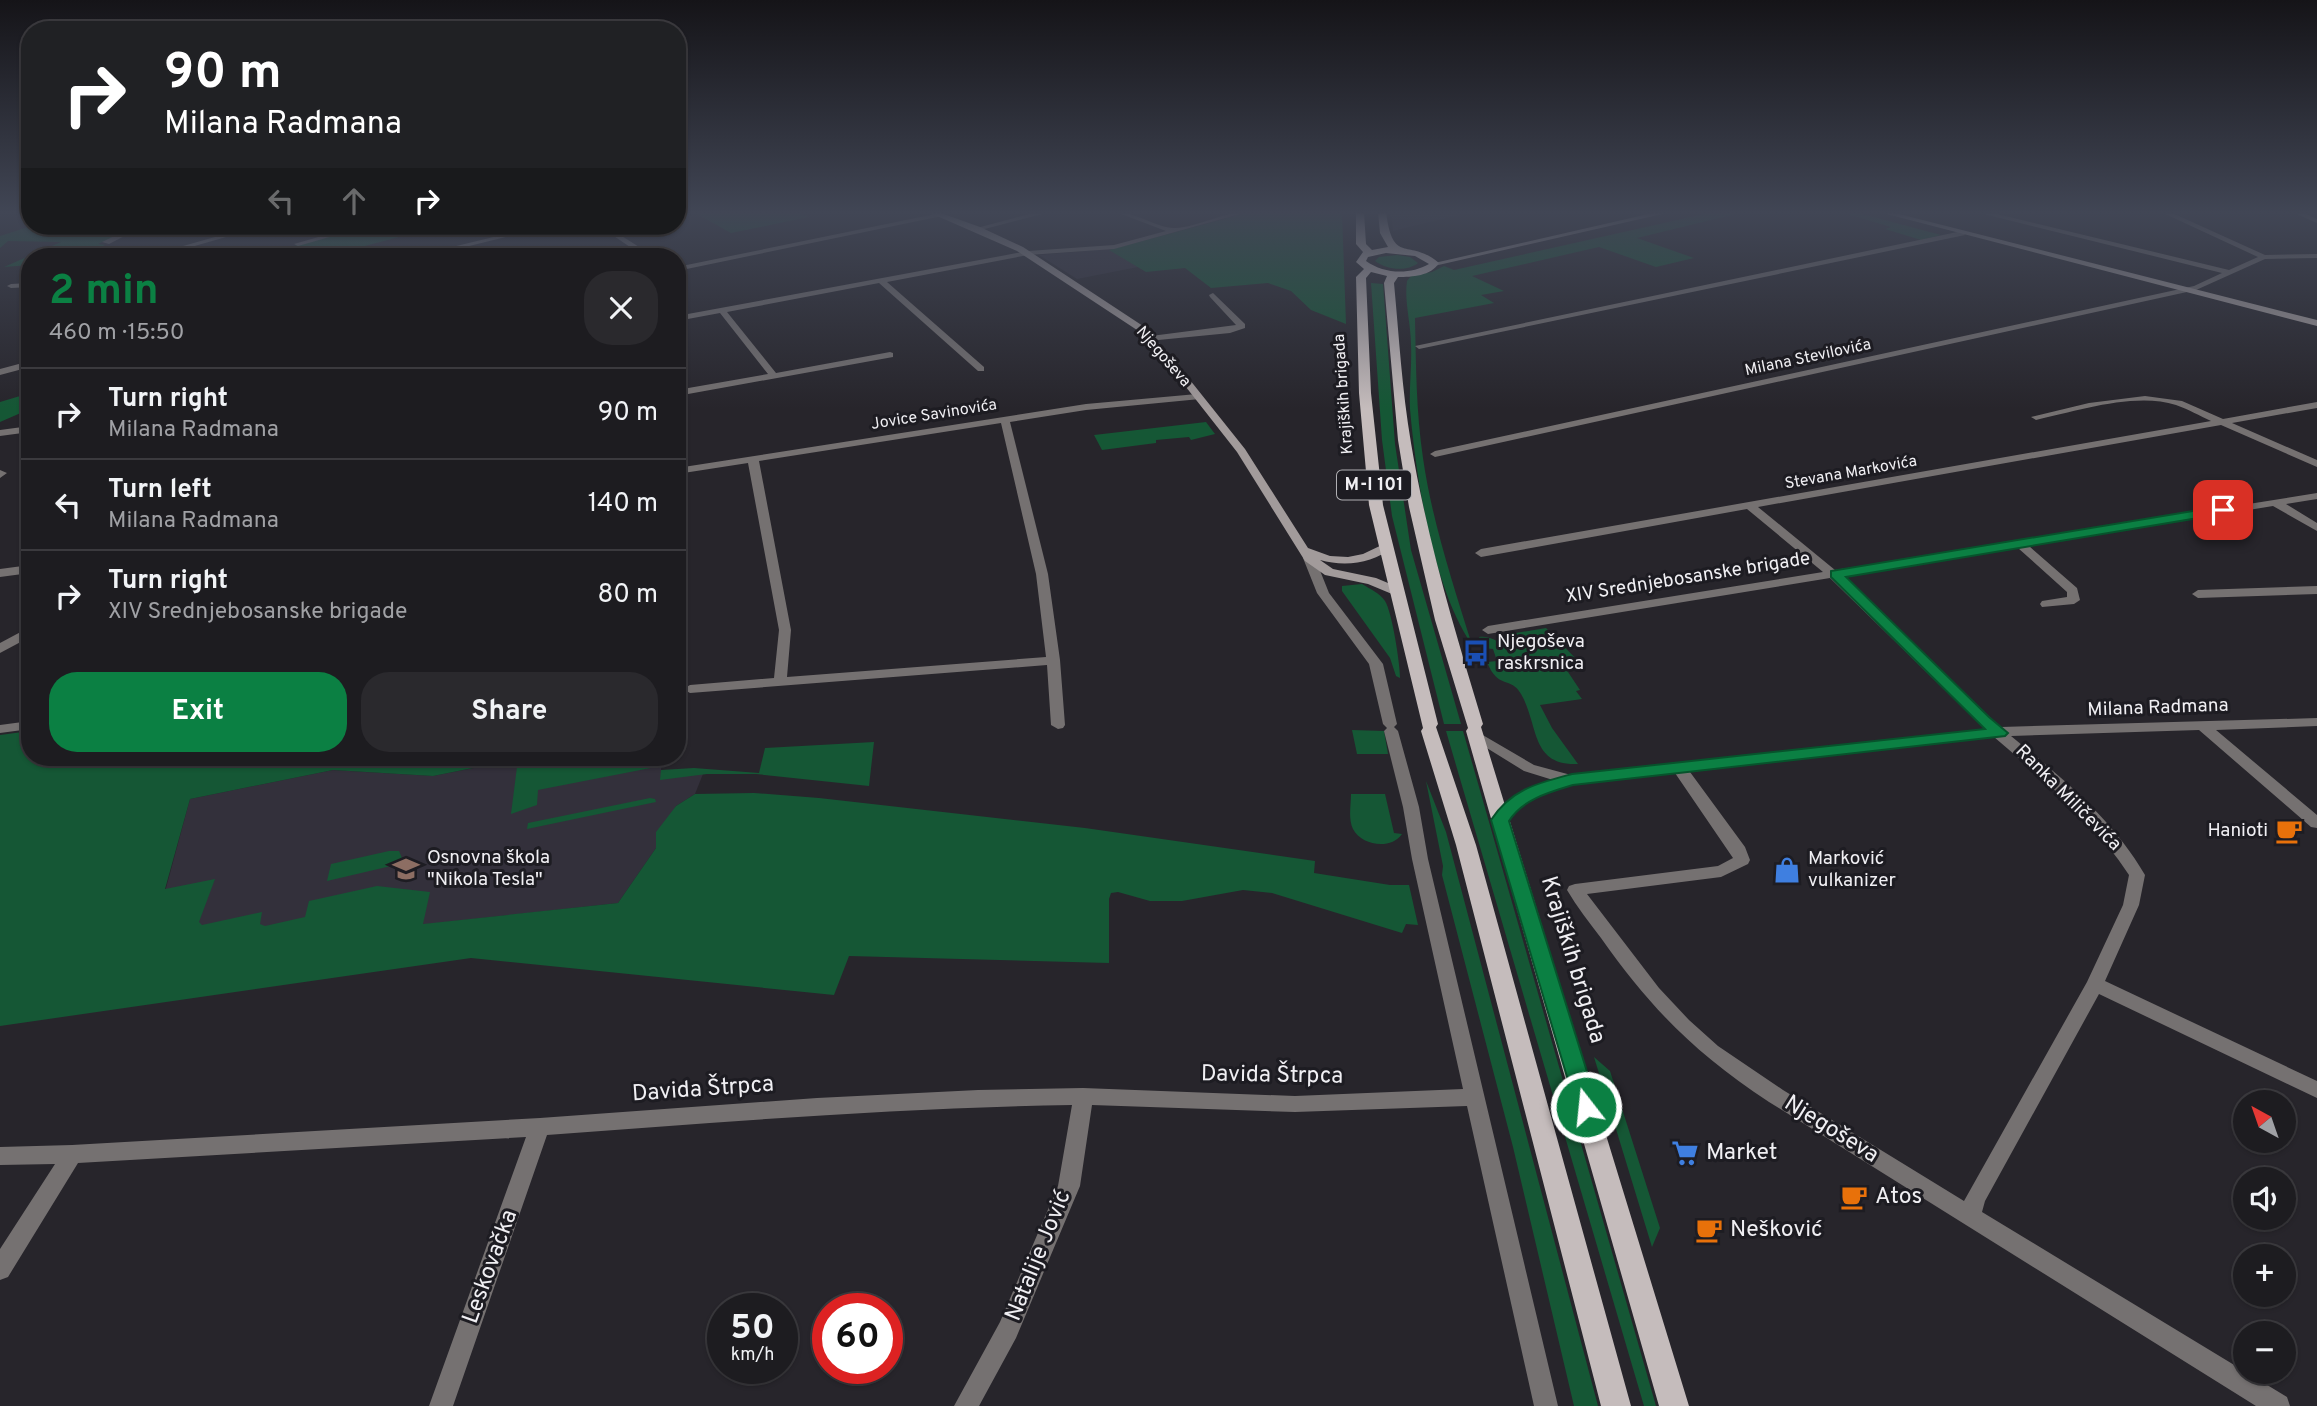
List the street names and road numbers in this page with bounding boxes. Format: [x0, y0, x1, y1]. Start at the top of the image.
street label: Njegoševa [1131, 323, 1195, 391]
street label: Krajiških brigada [1330, 333, 1358, 455]
street label: Milana Stevilovića [1743, 335, 1873, 381]
street label: Jovice Savinovića [870, 395, 998, 435]
street label: Stevana Markovića [1783, 452, 1919, 494]
road number: M-I 101 [1337, 471, 1411, 500]
street label: XIV Srednjebosanske brigade [1564, 547, 1812, 609]
street label: Milana Radmana [2087, 694, 2229, 722]
street label: Ranka Miličevića [2010, 740, 2126, 856]
street label: Krajiških brigada [1533, 873, 1611, 1047]
street label: Davida Štrpca [1201, 1058, 1343, 1092]
street label: Davida Štrpca [631, 1069, 775, 1109]
street label: Njegoševa [1778, 1090, 1884, 1170]
street label: Natalije Jović [1000, 1186, 1078, 1326]
street label: Leskovačka [457, 1206, 525, 1328]

